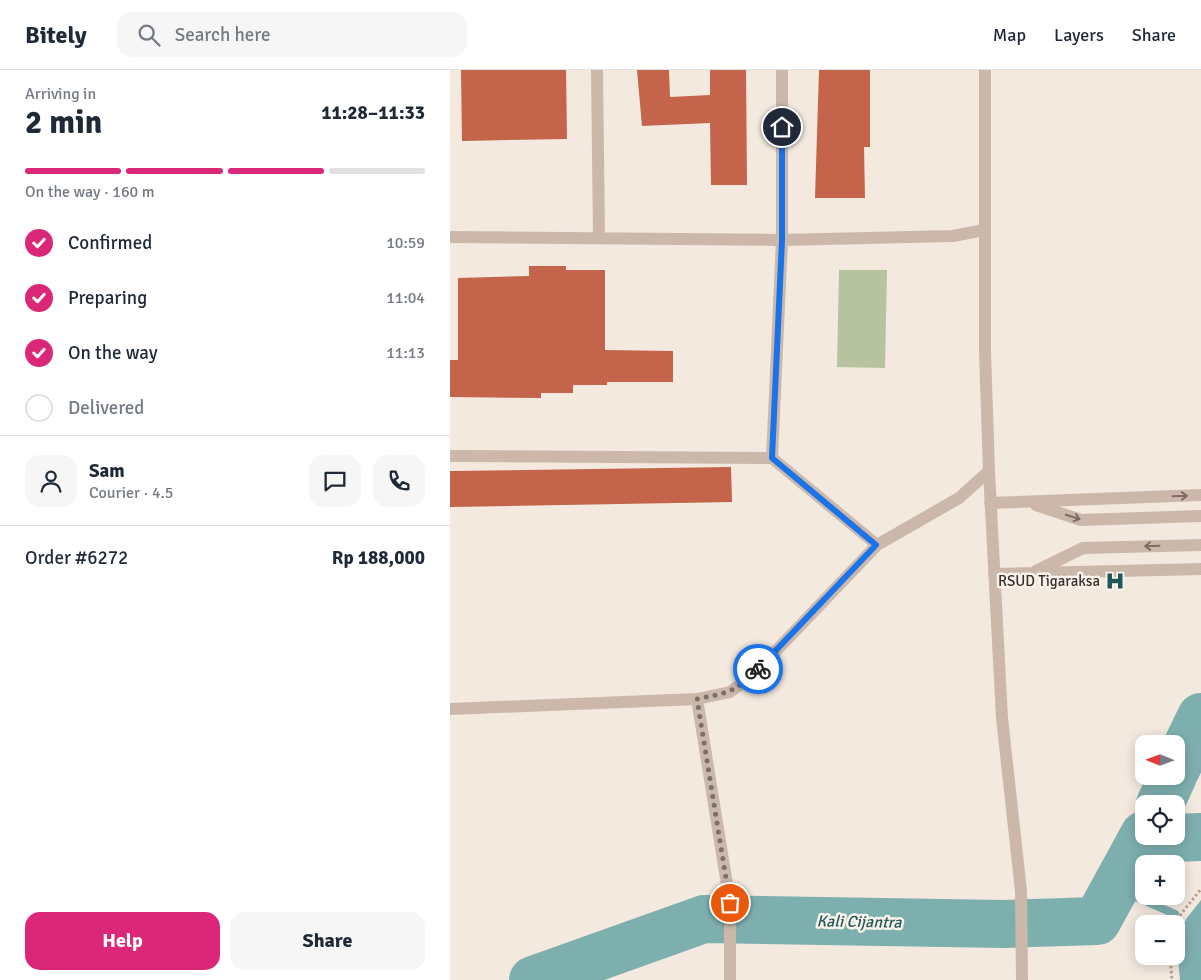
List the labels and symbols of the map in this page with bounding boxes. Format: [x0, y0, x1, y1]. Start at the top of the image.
pin [761, 106, 803, 148]
one-way arrow [1172, 491, 1188, 500]
one-way arrow [1065, 513, 1080, 522]
one-way arrow [1145, 542, 1161, 551]
hospital icon: RSUD Tigaraksa [1104, 570, 1126, 592]
place label: RSUD Tigaraksa [998, 572, 1100, 590]
courier [733, 644, 783, 694]
north arrow [1135, 735, 1185, 785]
pin [709, 882, 751, 924]
water label: Kali Cijantra [816, 911, 902, 933]

